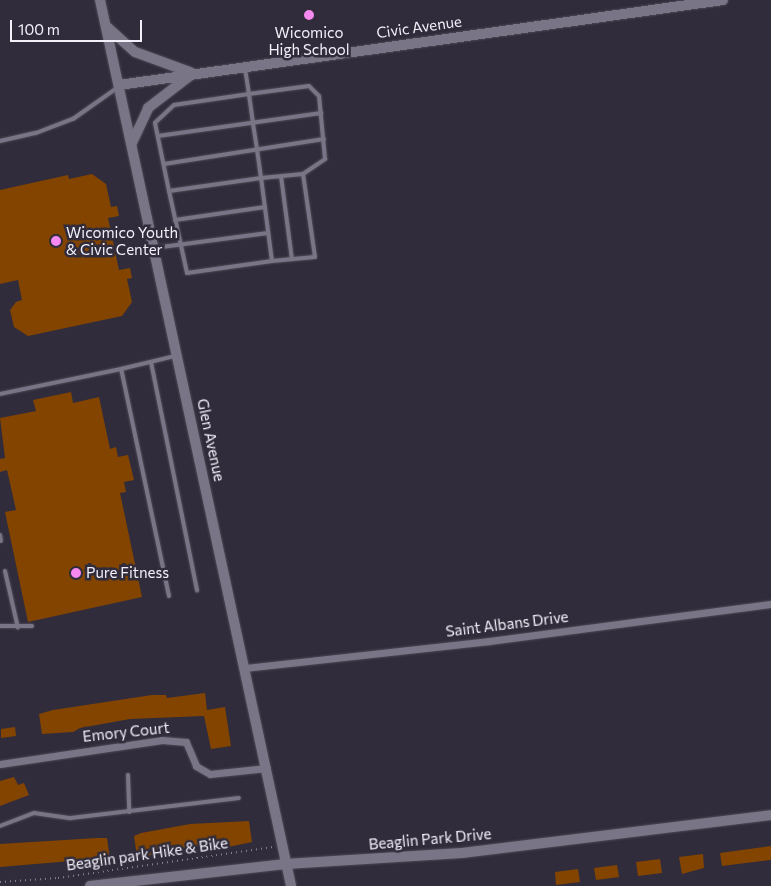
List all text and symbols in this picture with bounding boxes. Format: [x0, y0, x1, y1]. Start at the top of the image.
marker: Wicomico High School [303, 9, 315, 21]
scale bar [12, 10, 145, 42]
street label: Civic Avenue [375, 12, 463, 42]
text: 100 m [18, 20, 60, 38]
place label: Wicomico High School [268, 23, 350, 58]
place label: Wicomico Youth & Civic Center [66, 223, 178, 258]
marker: Wicomico Youth & Civic Center [50, 235, 62, 247]
street label: Glen Avenue [193, 397, 229, 483]
place label: Pure Fitness [86, 564, 169, 582]
marker: Pure Fitness [70, 567, 82, 579]
street label: Saint Albans Drive [445, 608, 569, 640]
street label: Emory Court [82, 718, 170, 746]
street label: Beaglin Park Drive [368, 825, 492, 853]
street label: Beaglin park Hike & Bike [65, 834, 229, 874]

